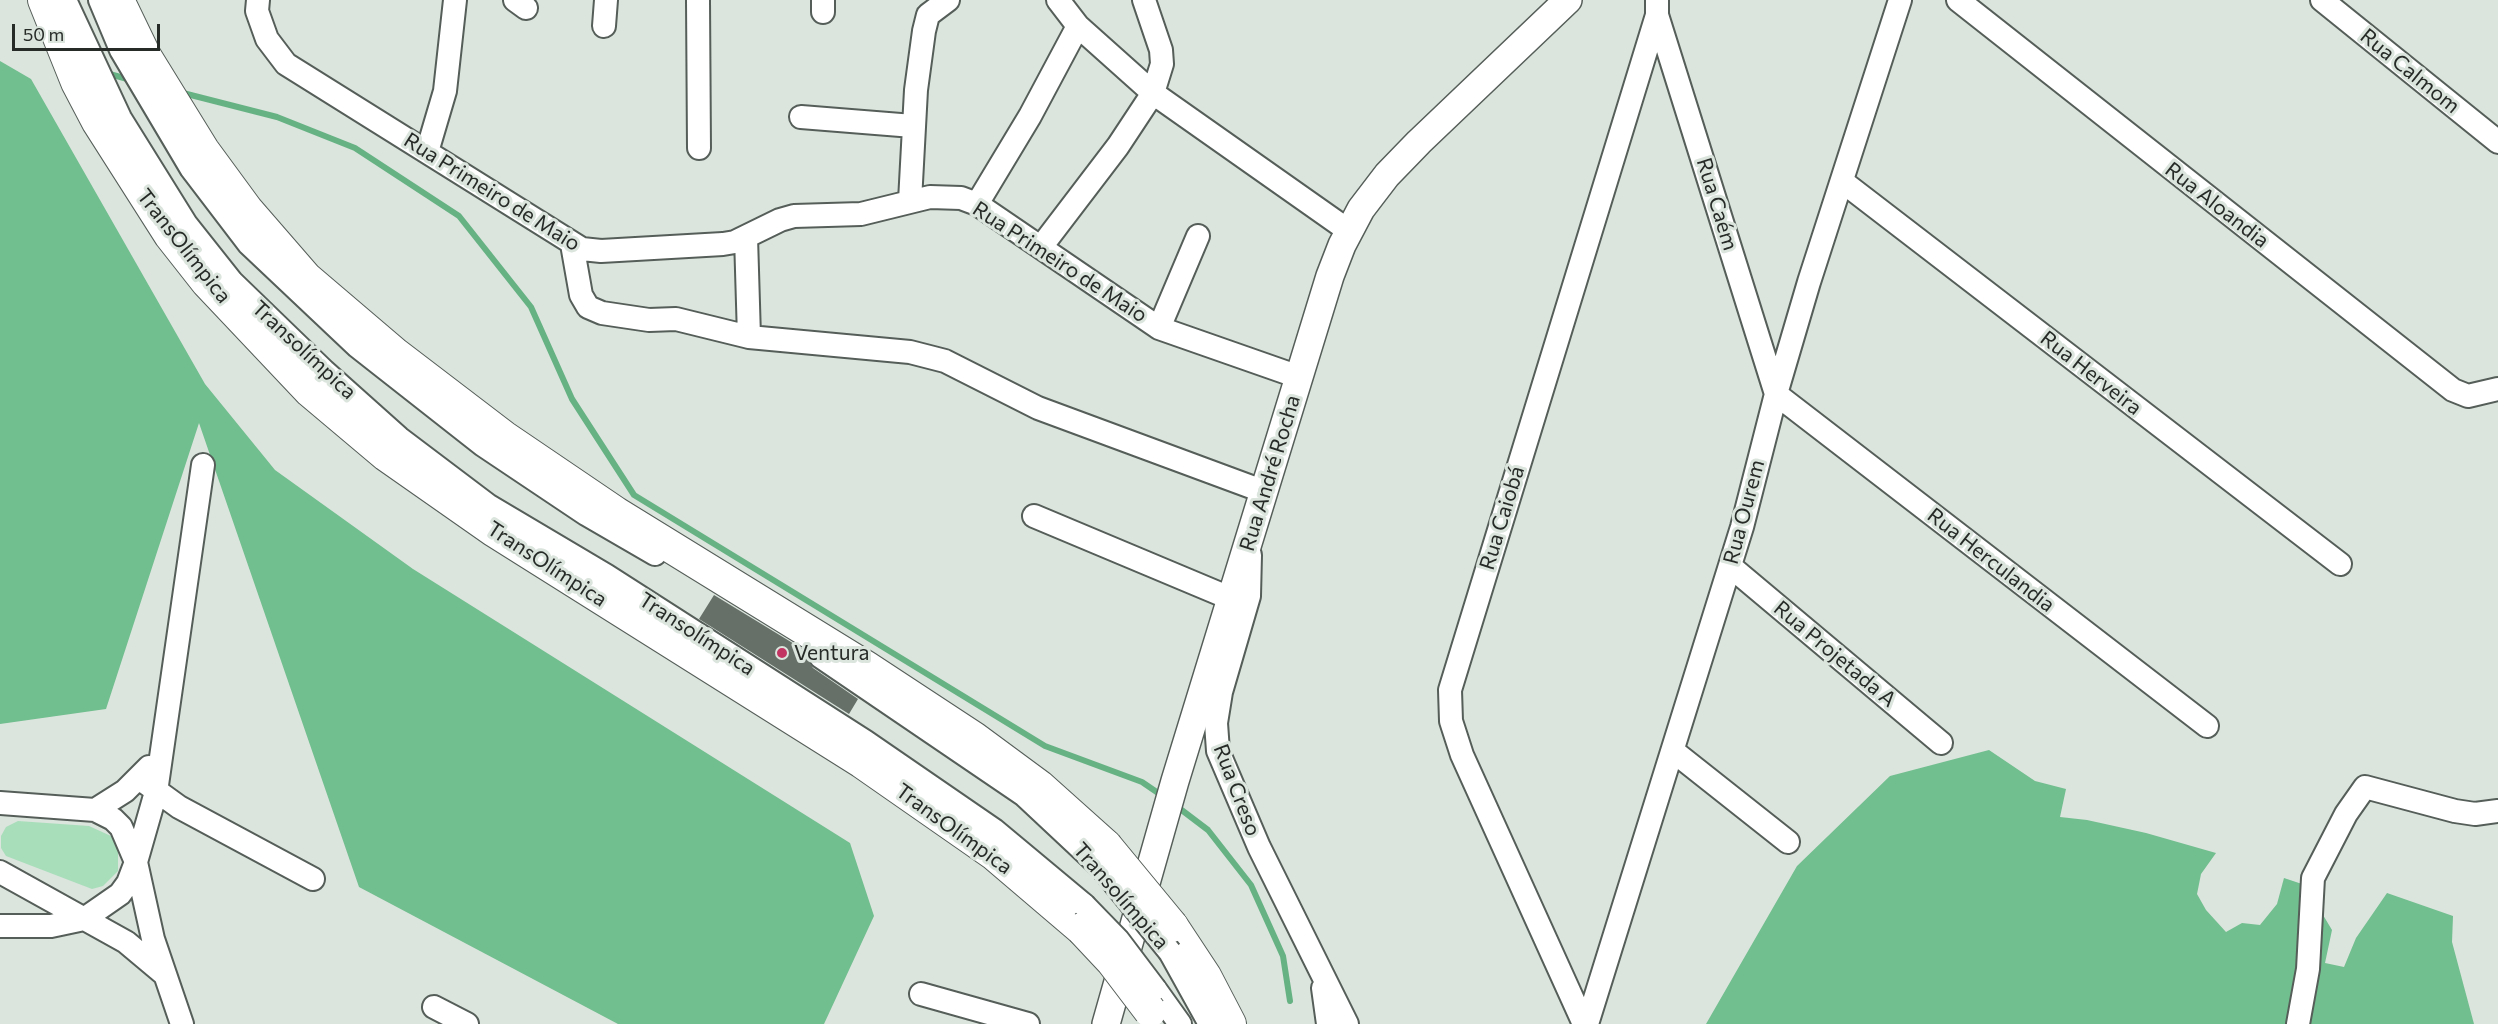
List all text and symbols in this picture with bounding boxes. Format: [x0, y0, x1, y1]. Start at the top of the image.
scale bar [15, 12, 164, 50]
text: 50 m [23, 23, 64, 45]
street label: Rua Calmom [2355, 23, 2465, 119]
street label: Rua Primeiro de Maio [399, 128, 585, 256]
street label: Rua Caém [1691, 155, 1743, 253]
street label: Rua Aloandia [2160, 157, 2274, 253]
street label: TransOlímpica [132, 184, 236, 308]
street label: Rua Primeiro de Maio [968, 196, 1152, 328]
street label: Transolímpica [247, 295, 361, 405]
street label: Rua Herveira [2035, 326, 2147, 420]
street label: Rua André Rocha [1234, 392, 1306, 554]
street label: Rua Ourem [1718, 457, 1770, 567]
street label: Rua Caiobá [1474, 463, 1530, 573]
street label: Rua Herculandia [1922, 503, 2060, 617]
street label: TransOlímpica [482, 516, 612, 612]
street label: Transolímpica [634, 587, 760, 681]
street label: Rua Projetada A [1769, 596, 1901, 712]
place label: Ventura [794, 640, 870, 666]
marker: Ventura [775, 646, 789, 660]
street label: Rua Creso [1208, 741, 1266, 839]
street label: TransOlímpica [891, 778, 1017, 880]
street label: Transolímpica [1068, 837, 1174, 955]

